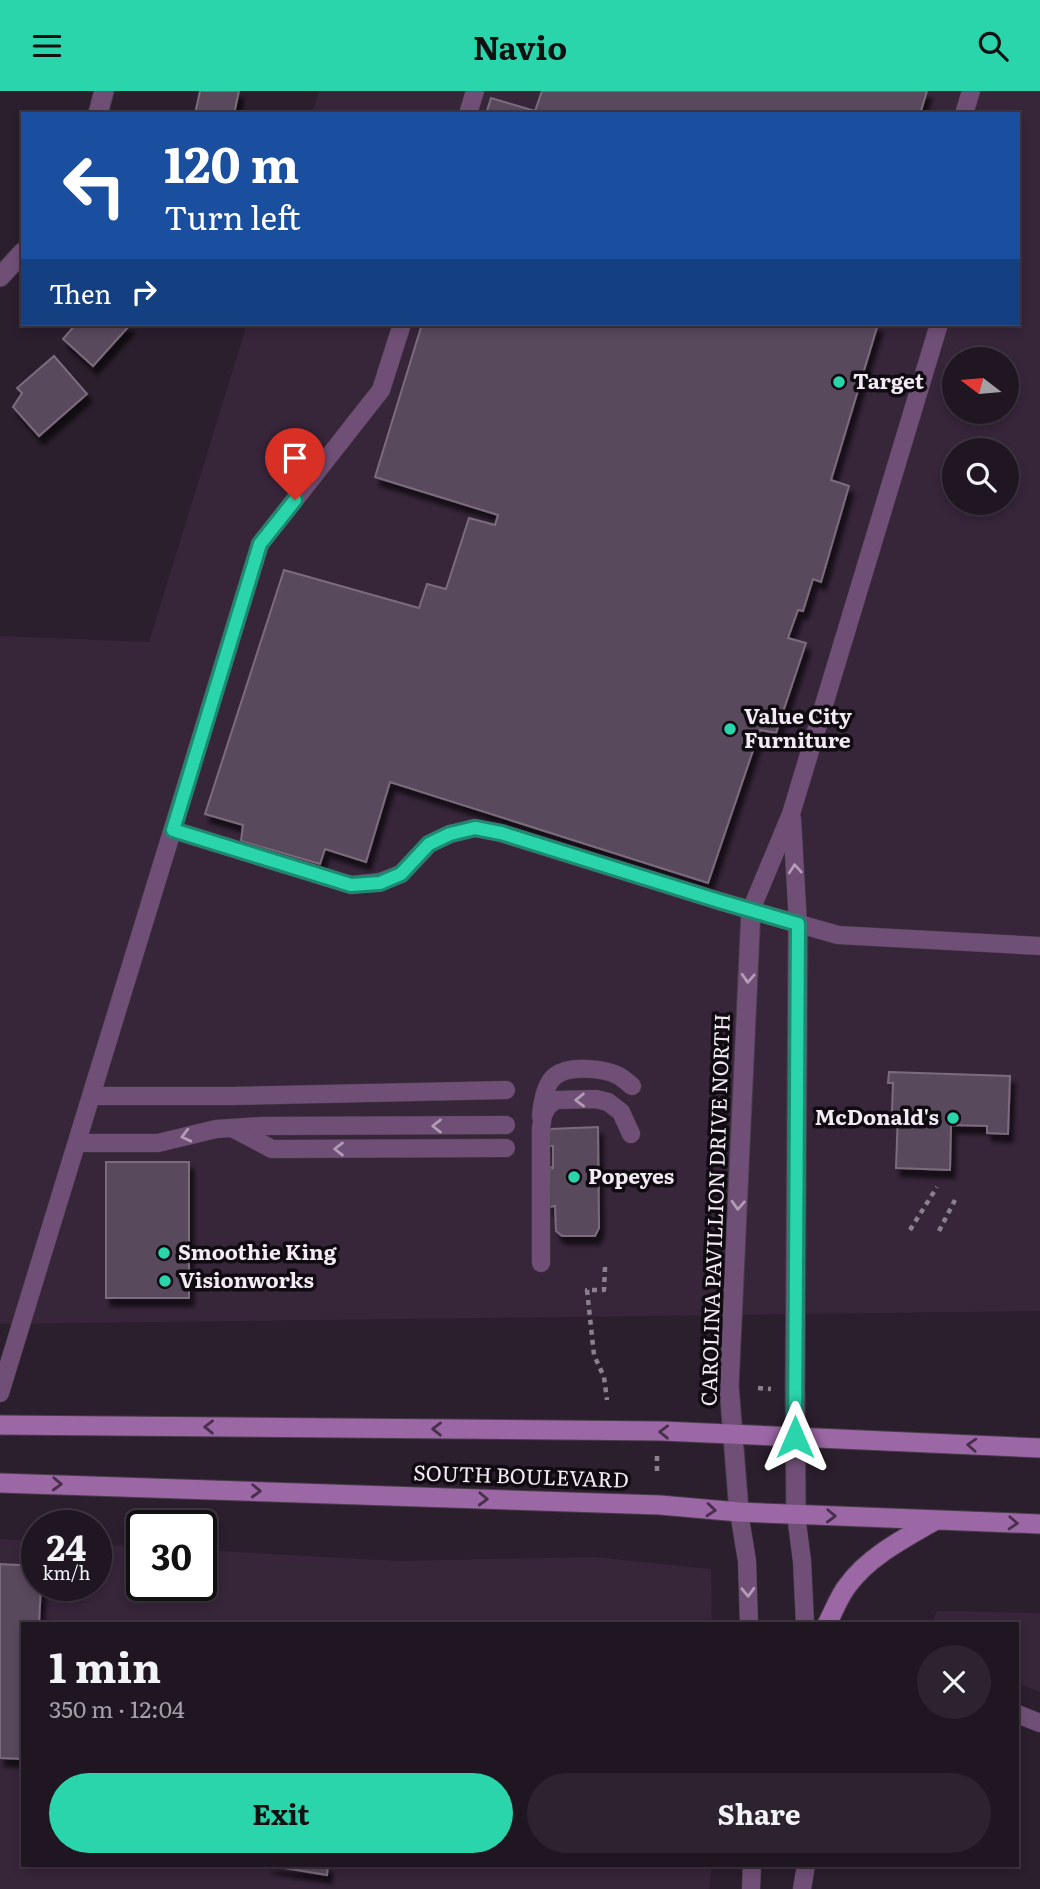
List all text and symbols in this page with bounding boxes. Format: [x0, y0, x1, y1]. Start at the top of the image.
text: Navio [473, 22, 567, 70]
icon: menu [28, 27, 66, 65]
icon: search [974, 27, 1012, 65]
text: 120 m [164, 125, 299, 198]
icon: left [49, 140, 140, 231]
text: Turn left [164, 192, 301, 240]
text: Then [49, 273, 111, 312]
icon: right [125, 273, 163, 311]
north arrow [942, 347, 1018, 423]
map controls [942, 347, 1019, 515]
place label: Target [853, 364, 925, 395]
marker: Target [831, 374, 847, 390]
pin [265, 428, 325, 500]
button: search [942, 438, 1019, 515]
icon: arrive [276, 439, 314, 477]
place label: Value City Furniture [744, 699, 852, 754]
marker: Value City Furniture [722, 721, 738, 737]
one-way arrow [788, 863, 803, 874]
one-way arrow [741, 973, 756, 984]
street label: CAROLINA PAVILLION DRIVE NORTH [691, 1013, 736, 1407]
one-way arrow [574, 1092, 585, 1107]
place label: McDonald's [815, 1100, 939, 1131]
marker: McDonald's [945, 1110, 961, 1126]
one-way arrow [432, 1118, 442, 1134]
one-way arrow [180, 1128, 192, 1142]
one-way arrow [334, 1141, 344, 1157]
place label: Popeyes [588, 1159, 674, 1190]
marker: Popeyes [566, 1169, 582, 1185]
one-way arrow [730, 1200, 745, 1211]
place label: Smoothie King [178, 1235, 337, 1266]
marker: Smoothie King [156, 1245, 172, 1261]
place label: Visionworks [179, 1263, 314, 1294]
marker: Visionworks [157, 1273, 173, 1289]
position arrow [758, 1400, 832, 1474]
one-way arrow [204, 1419, 214, 1435]
one-way arrow [431, 1422, 442, 1437]
one-way arrow [659, 1424, 669, 1440]
one-way arrow [966, 1437, 977, 1452]
street label: SOUTH BOULEVARD [413, 1455, 629, 1494]
one-way arrow [52, 1476, 63, 1492]
one-way arrow [251, 1483, 262, 1498]
one-way arrow [478, 1491, 489, 1506]
one-way arrow [705, 1502, 716, 1517]
one-way arrow [826, 1509, 837, 1524]
speed limit sign: 30 [126, 1510, 217, 1601]
one-way arrow [1008, 1516, 1019, 1531]
text: 24 [47, 1520, 86, 1572]
text: km/h [43, 1559, 90, 1586]
one-way arrow [740, 1588, 756, 1598]
text: 1 min [49, 1634, 161, 1696]
button: close [917, 1645, 991, 1719]
text: 350 m · 12:04 [49, 1691, 185, 1725]
button: Exit [49, 1773, 513, 1853]
button: Share [527, 1773, 991, 1853]

